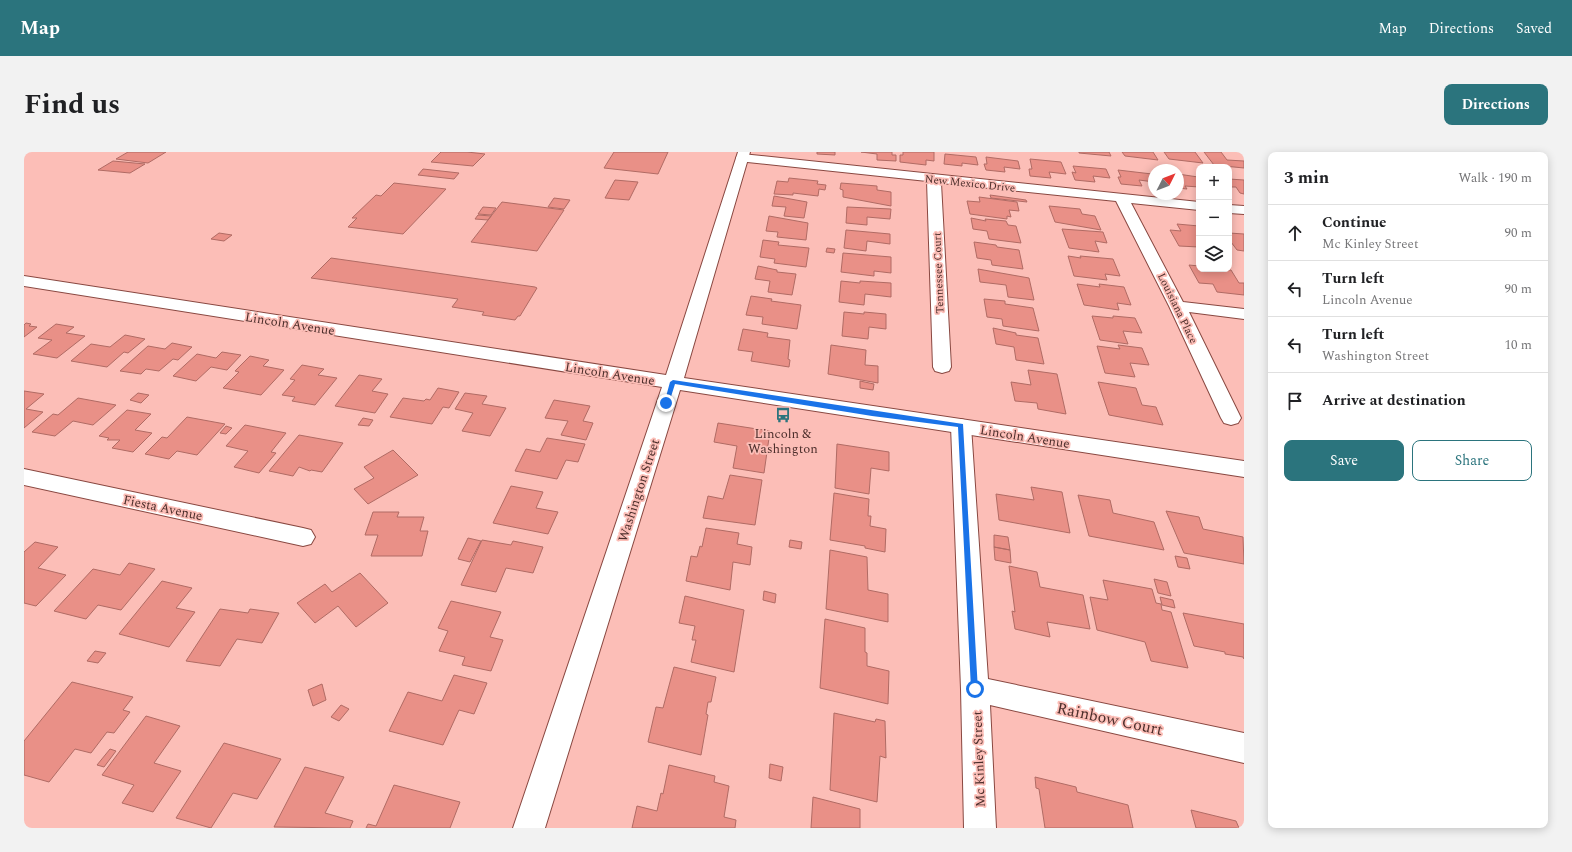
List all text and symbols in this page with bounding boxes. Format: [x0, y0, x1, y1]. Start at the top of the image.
text: Map [20, 14, 60, 43]
text: Map [1379, 18, 1407, 39]
text: Directions [1429, 18, 1494, 39]
text: Saved [1516, 18, 1552, 39]
text: Find us [24, 83, 120, 126]
button: Directions [1444, 84, 1548, 125]
north arrow [1148, 164, 1184, 200]
map controls [1196, 164, 1232, 272]
button: + [1196, 164, 1232, 200]
text: 3 min [1284, 165, 1329, 191]
text: Walk · 190 m [1458, 168, 1532, 188]
street label: New Mexico Drive [924, 170, 1016, 197]
button: − [1196, 200, 1232, 236]
text: Continue [1322, 211, 1387, 234]
icon: ahead [1284, 222, 1306, 244]
text: 90 m [1505, 223, 1532, 243]
street label: Tennessee Court [929, 232, 948, 314]
text: Mc Kinley Street [1322, 234, 1419, 254]
button: layers [1196, 236, 1232, 272]
text: Turn left [1322, 267, 1384, 290]
street label: Louisiana Place [1153, 270, 1202, 346]
icon: left [1284, 278, 1306, 300]
text: 90 m [1505, 279, 1532, 299]
text: Lincoln Avenue [1322, 290, 1413, 310]
street label: Lincoln Avenue [244, 307, 336, 341]
text: Turn left [1322, 323, 1384, 346]
icon: left [1284, 334, 1306, 356]
text: 10 m [1505, 335, 1532, 355]
text: Washington Street [1322, 346, 1429, 366]
street label: Lincoln Avenue [564, 357, 656, 391]
text: Arrive at destination [1322, 389, 1466, 412]
icon: arrive [1284, 390, 1306, 412]
route end [657, 394, 675, 412]
bus stop icon: Lincoln & Washington [774, 406, 792, 424]
street label: Lincoln Avenue [979, 420, 1071, 454]
place label: Lincoln & Washington [748, 424, 818, 459]
street label: Washington Street [613, 436, 665, 544]
button: Save [1284, 440, 1404, 481]
button: Share [1412, 440, 1532, 481]
street label: Fiesta Avenue [121, 490, 204, 526]
route start [966, 680, 984, 698]
street label: Rainbow Court [1055, 696, 1165, 742]
street label: Mc Kinley Street [967, 710, 991, 808]

